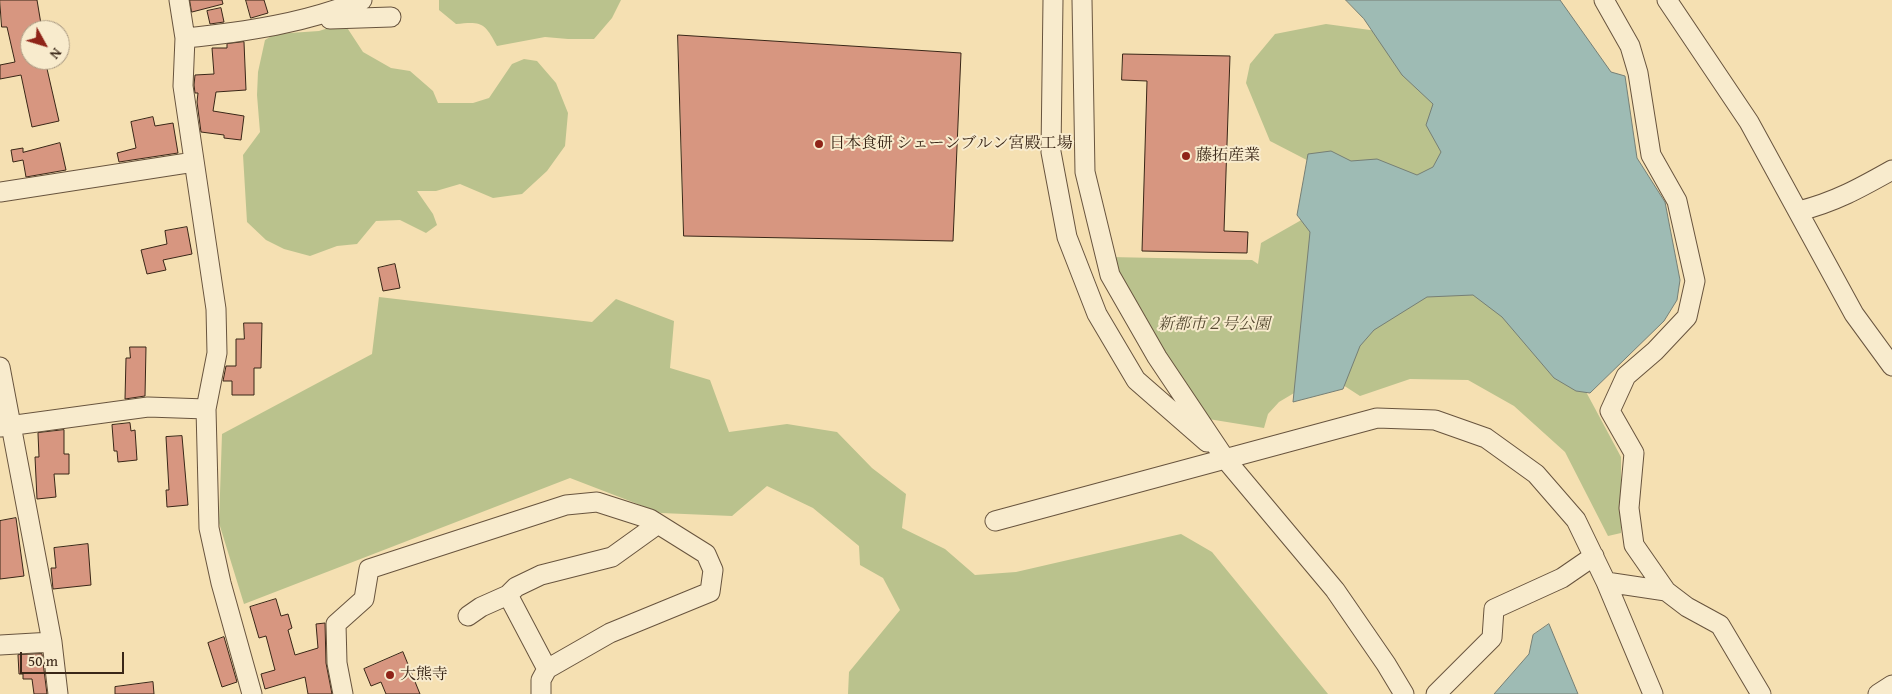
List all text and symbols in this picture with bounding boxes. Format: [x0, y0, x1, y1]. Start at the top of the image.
north arrow [20, 20, 70, 70]
text: N [45, 44, 67, 64]
place label: 日本食研 シェーンブルン宮殿工場 [829, 134, 1073, 154]
marker: 日本食研 シェーンブルン宮殿工場 [813, 138, 825, 150]
place label: 藤拓産業 [1196, 146, 1260, 166]
marker: 藤拓産業 [1180, 150, 1192, 162]
park label: 新都市２号公園 [1158, 315, 1270, 335]
scale bar [22, 642, 126, 674]
text: 50 m [28, 650, 58, 671]
place label: 大熊寺 [400, 665, 448, 685]
marker: 大熊寺 [384, 669, 396, 681]

